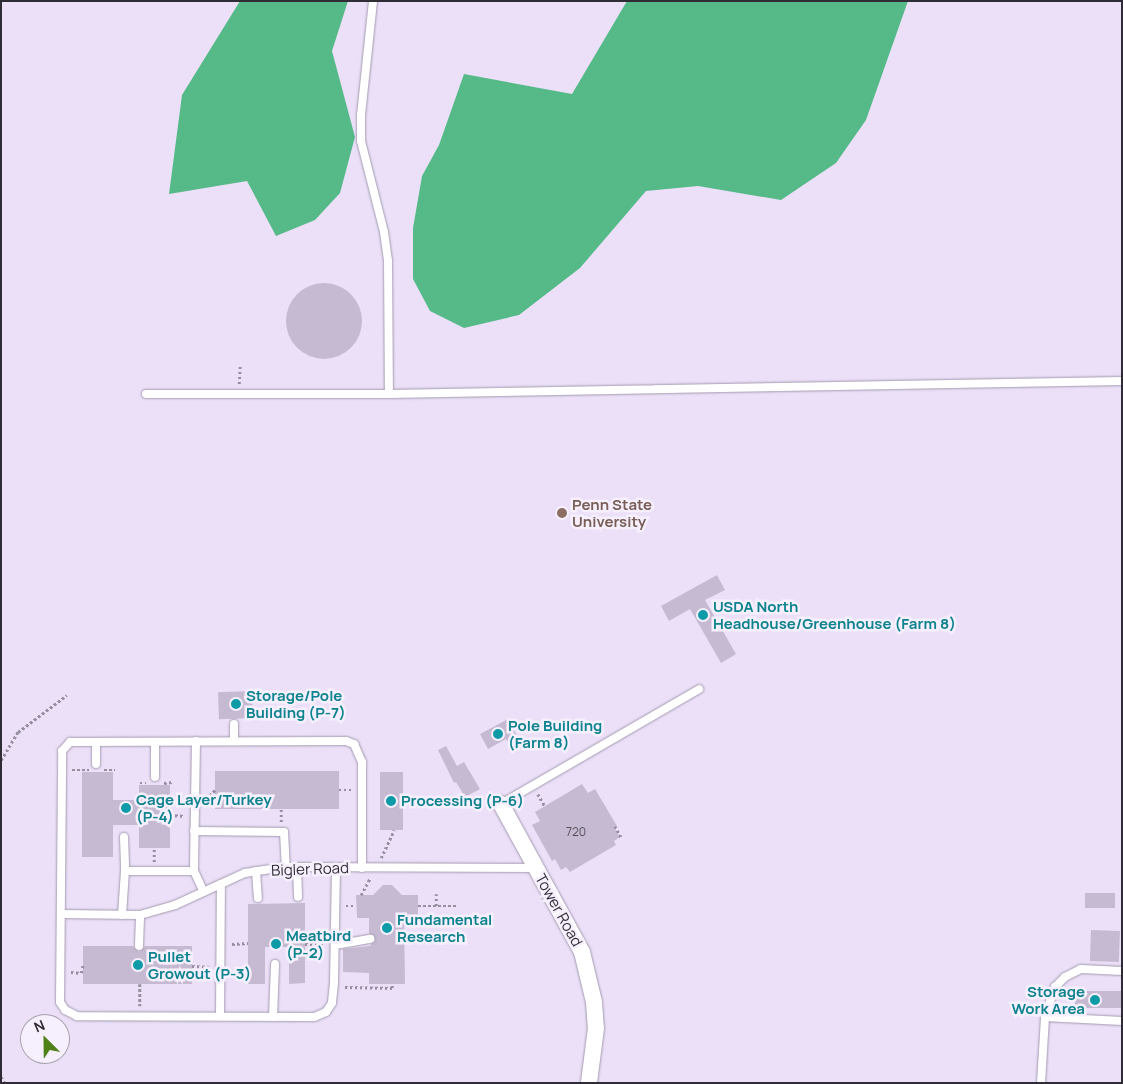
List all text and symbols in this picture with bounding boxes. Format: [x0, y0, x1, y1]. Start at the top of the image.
place label: Penn State University [572, 495, 652, 530]
marker: Penn State University [556, 507, 568, 519]
place label: USDA North Headhouse/Greenhouse (Farm 8) [713, 597, 956, 632]
marker: USDA North Headhouse/Greenhouse (Farm 8) [697, 609, 709, 621]
place label: Storage/Pole Building (P-7) [246, 686, 346, 721]
marker: Storage/Pole Building (P-7) [230, 698, 242, 710]
place label: Pole Building (Farm 8) [508, 716, 602, 751]
marker: Pole Building (Farm 8) [492, 728, 504, 740]
place label: Cage Layer/Turkey (P-4) [136, 790, 272, 825]
place label: Processing (P-6) [401, 792, 524, 810]
marker: Processing (P-6) [385, 795, 397, 807]
marker: Cage Layer/Turkey (P-4) [120, 802, 132, 814]
house number: 720 [566, 825, 586, 839]
street label: Bigler Road [271, 859, 349, 879]
street label: Tower Road [532, 871, 586, 949]
place label: Fundamental Research [397, 910, 492, 945]
marker: Fundamental Research [381, 922, 393, 934]
place label: Meatbird (P-2) [286, 926, 351, 961]
marker: Meatbird (P-2) [270, 938, 282, 950]
place label: Pullet Growout (P-3) [148, 947, 251, 982]
marker: Pullet Growout (P-3) [132, 959, 144, 971]
place label: Storage Work Area [1012, 982, 1085, 1017]
marker: Storage Work Area [1089, 994, 1101, 1006]
north arrow [20, 1014, 70, 1064]
text: N [31, 1015, 48, 1036]

